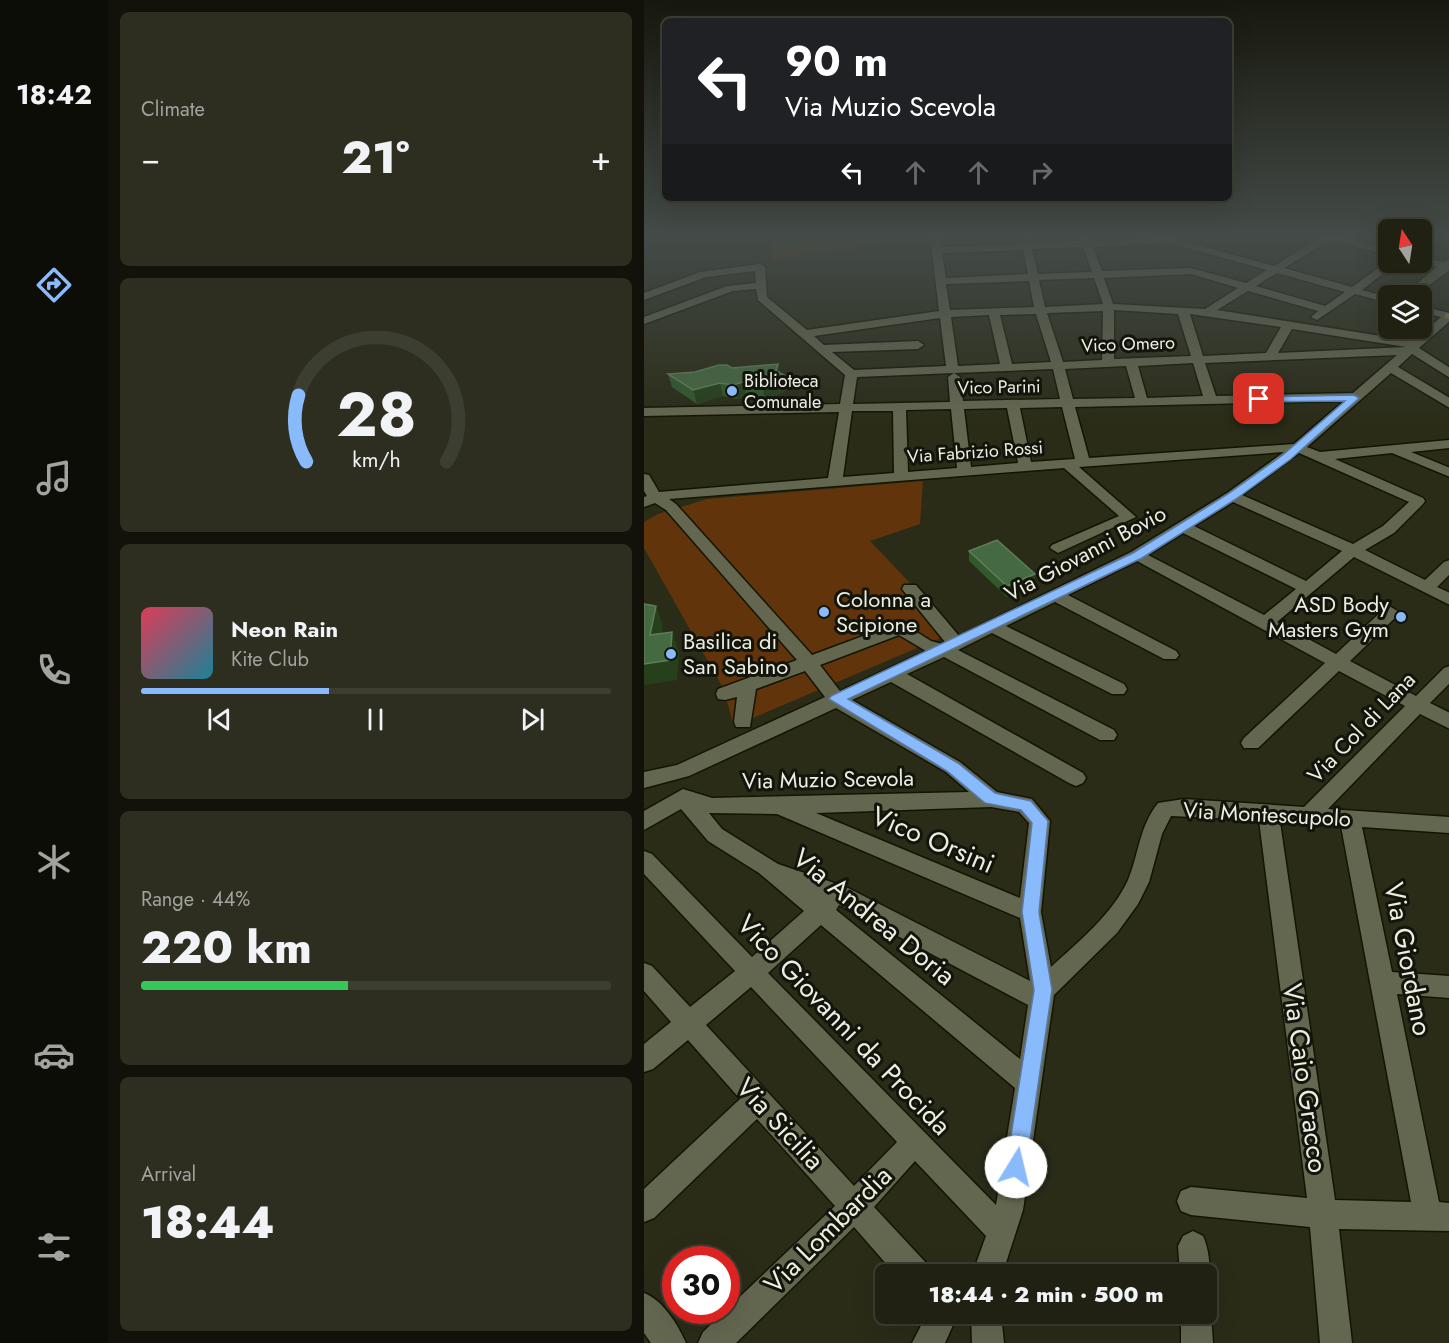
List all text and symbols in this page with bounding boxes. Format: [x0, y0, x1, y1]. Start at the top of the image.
text: 90 m [785, 31, 888, 92]
icon: left [686, 42, 764, 120]
text: 18:42 [16, 75, 92, 114]
text: Via Muzio Scevola [785, 87, 996, 126]
text: Climate [141, 95, 205, 124]
text: 21° [342, 125, 410, 190]
text: − [141, 135, 160, 182]
text: + [591, 135, 611, 182]
icon: left [836, 156, 869, 189]
icon: ahead [899, 156, 932, 189]
icon: ahead [962, 156, 995, 189]
icon: right [1025, 156, 1058, 189]
north arrow [1378, 219, 1432, 273]
map controls [1378, 219, 1432, 339]
icon: directions [33, 264, 75, 306]
button: layers [1378, 285, 1432, 339]
street label: Vico Omero [1081, 329, 1175, 359]
place label: Biblioteca Comunale [744, 368, 821, 415]
text: 28 [336, 369, 416, 459]
street label: Vico Parini [957, 373, 1041, 401]
pin [1233, 373, 1284, 424]
icon: arrive [1242, 382, 1275, 415]
marker: Biblioteca Comunale [725, 384, 739, 398]
street label: Via Fabrizio Rossi [906, 434, 1044, 470]
text: km/h [352, 445, 400, 476]
icon: music [33, 457, 75, 499]
street label: Via Giovanni Bovio [998, 497, 1172, 609]
place label: Colonna a Scipione [836, 583, 931, 640]
place label: ASD Body Masters Gym [1268, 588, 1389, 645]
marker: Colonna a Scipione [817, 605, 831, 619]
marker: ASD Body Masters Gym [1394, 610, 1408, 624]
text: Neon Rain [231, 613, 338, 645]
place label: Basilica di San Sabino [683, 625, 788, 682]
text: Kite Club [231, 645, 309, 674]
marker: Basilica di San Sabino [664, 647, 678, 661]
icon: phone [33, 649, 75, 691]
street label: Via Col di Lana [1300, 664, 1422, 790]
icon: previous [203, 703, 236, 736]
icon: pause [359, 703, 392, 736]
icon: next [516, 703, 549, 736]
street label: Via Muzio Scevola [742, 762, 914, 796]
street label: Via Montescupolo [1182, 794, 1352, 834]
street label: Vico Orsini [866, 796, 1001, 883]
street label: Via Andrea Doria [785, 839, 964, 995]
icon: climate [33, 841, 75, 883]
street label: Via Giordano [1375, 879, 1442, 1039]
text: Range · 44% [141, 885, 250, 914]
street label: Vico Giovanni da Procida [728, 905, 960, 1144]
text: 220 km [141, 915, 312, 980]
street label: Via Caio Gracco [1273, 981, 1338, 1175]
icon: car [33, 1034, 75, 1076]
street label: Via Sicilia [727, 1069, 833, 1179]
position arrow [984, 1135, 1048, 1199]
street label: Via Lombardia [755, 1157, 900, 1302]
text: Arrival [141, 1160, 196, 1189]
text: 18:44 [141, 1190, 275, 1255]
icon: filters [33, 1226, 75, 1268]
speed limit sign: 30 [662, 1246, 740, 1324]
text: 18:44 · 2 min · 500 m [929, 1278, 1163, 1310]

